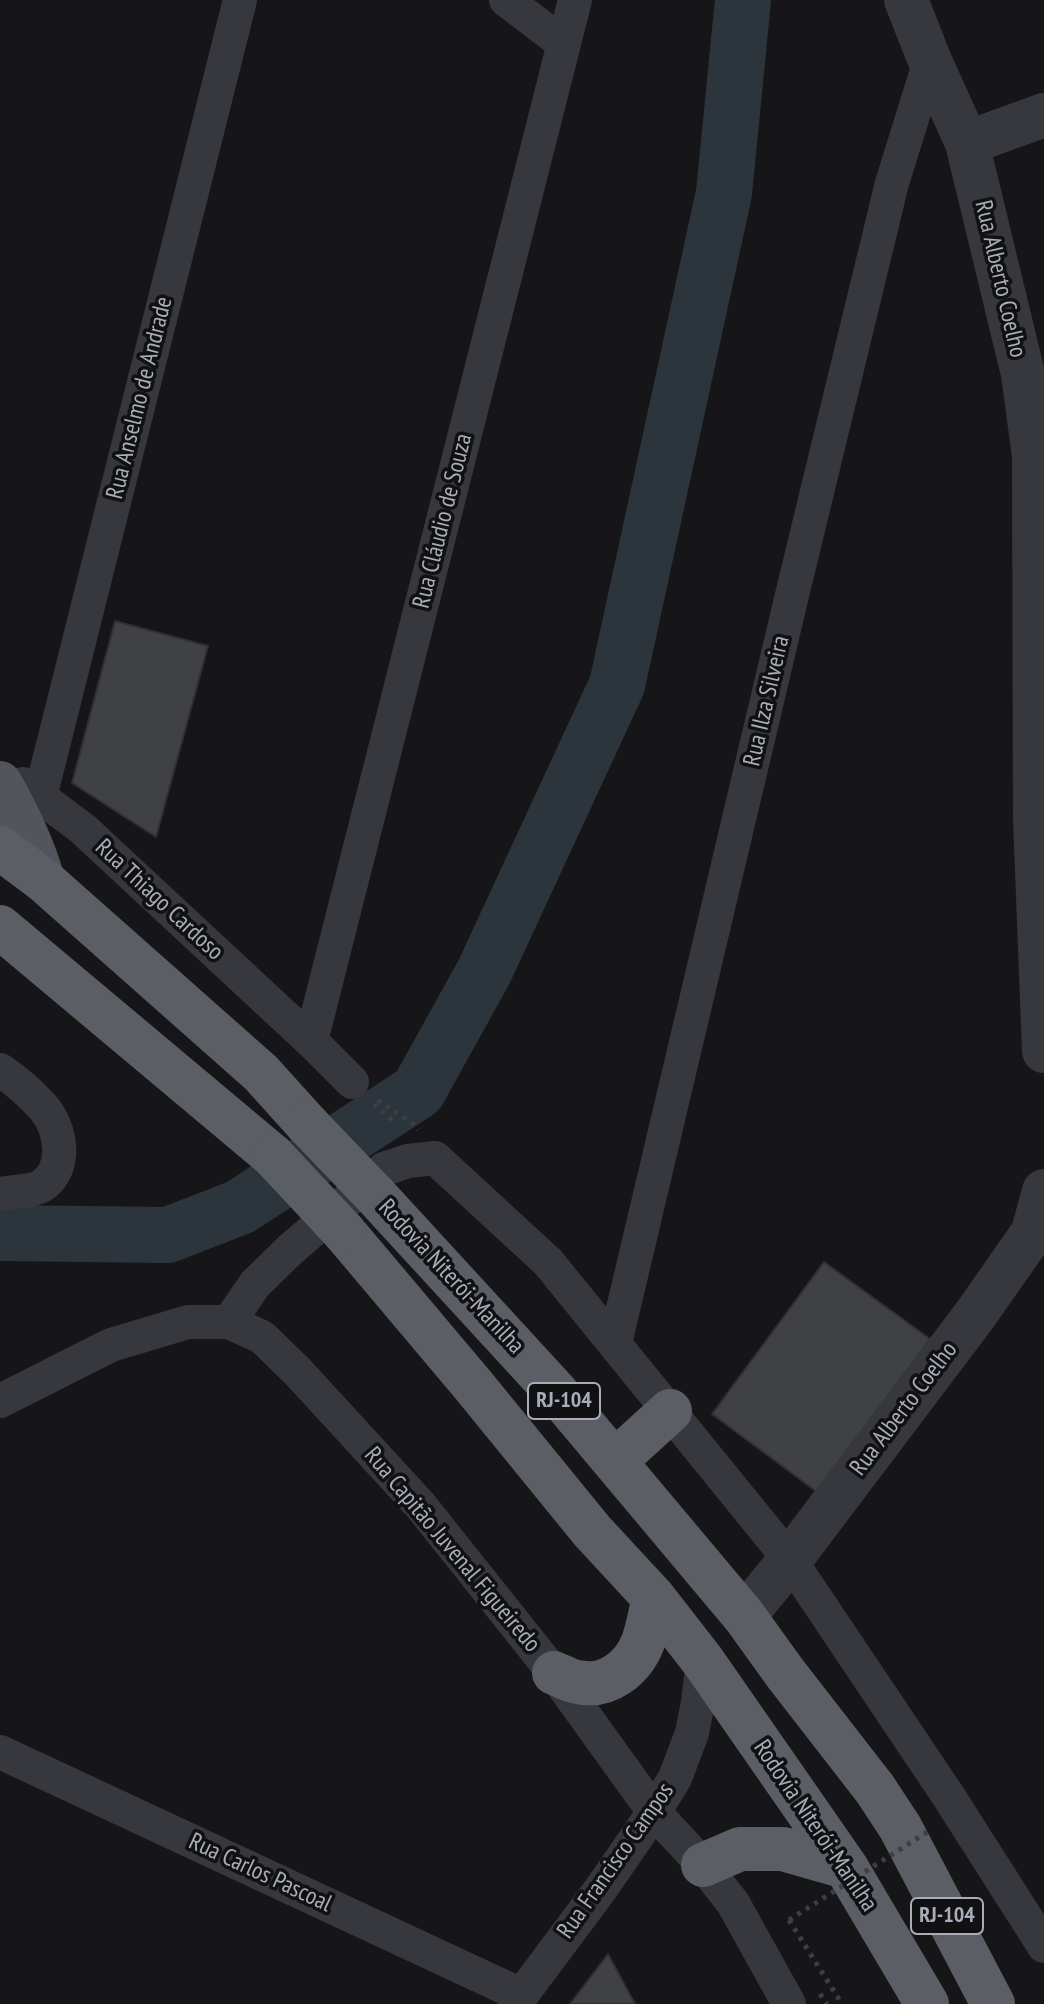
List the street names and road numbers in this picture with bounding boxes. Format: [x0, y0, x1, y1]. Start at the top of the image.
street label: Rua Alberto Coelho [968, 198, 1032, 360]
street label: Rua Anselmo de Andrade [101, 294, 179, 502]
street label: Rua Cláudio de Souza [407, 431, 479, 611]
street label: Rua Ilza Silveira [738, 633, 796, 769]
street label: Rua Thiago Cardoso [89, 833, 229, 967]
street label: Rodovia Niterói-Manilha [372, 1194, 530, 1360]
street label: Rua Alberto Coelho [844, 1336, 964, 1482]
road number: RJ-104 [528, 1383, 600, 1419]
street label: Rua Capitão Juvenal Figueiredo [358, 1442, 546, 1658]
street label: Rodovia Niterói-Manilha [747, 1735, 883, 1917]
street label: Rua Francisco Campos [552, 1778, 680, 1944]
street label: Rua Carlos Pascoal [184, 1827, 336, 1919]
road number: RJ-104 [911, 1898, 983, 1934]

